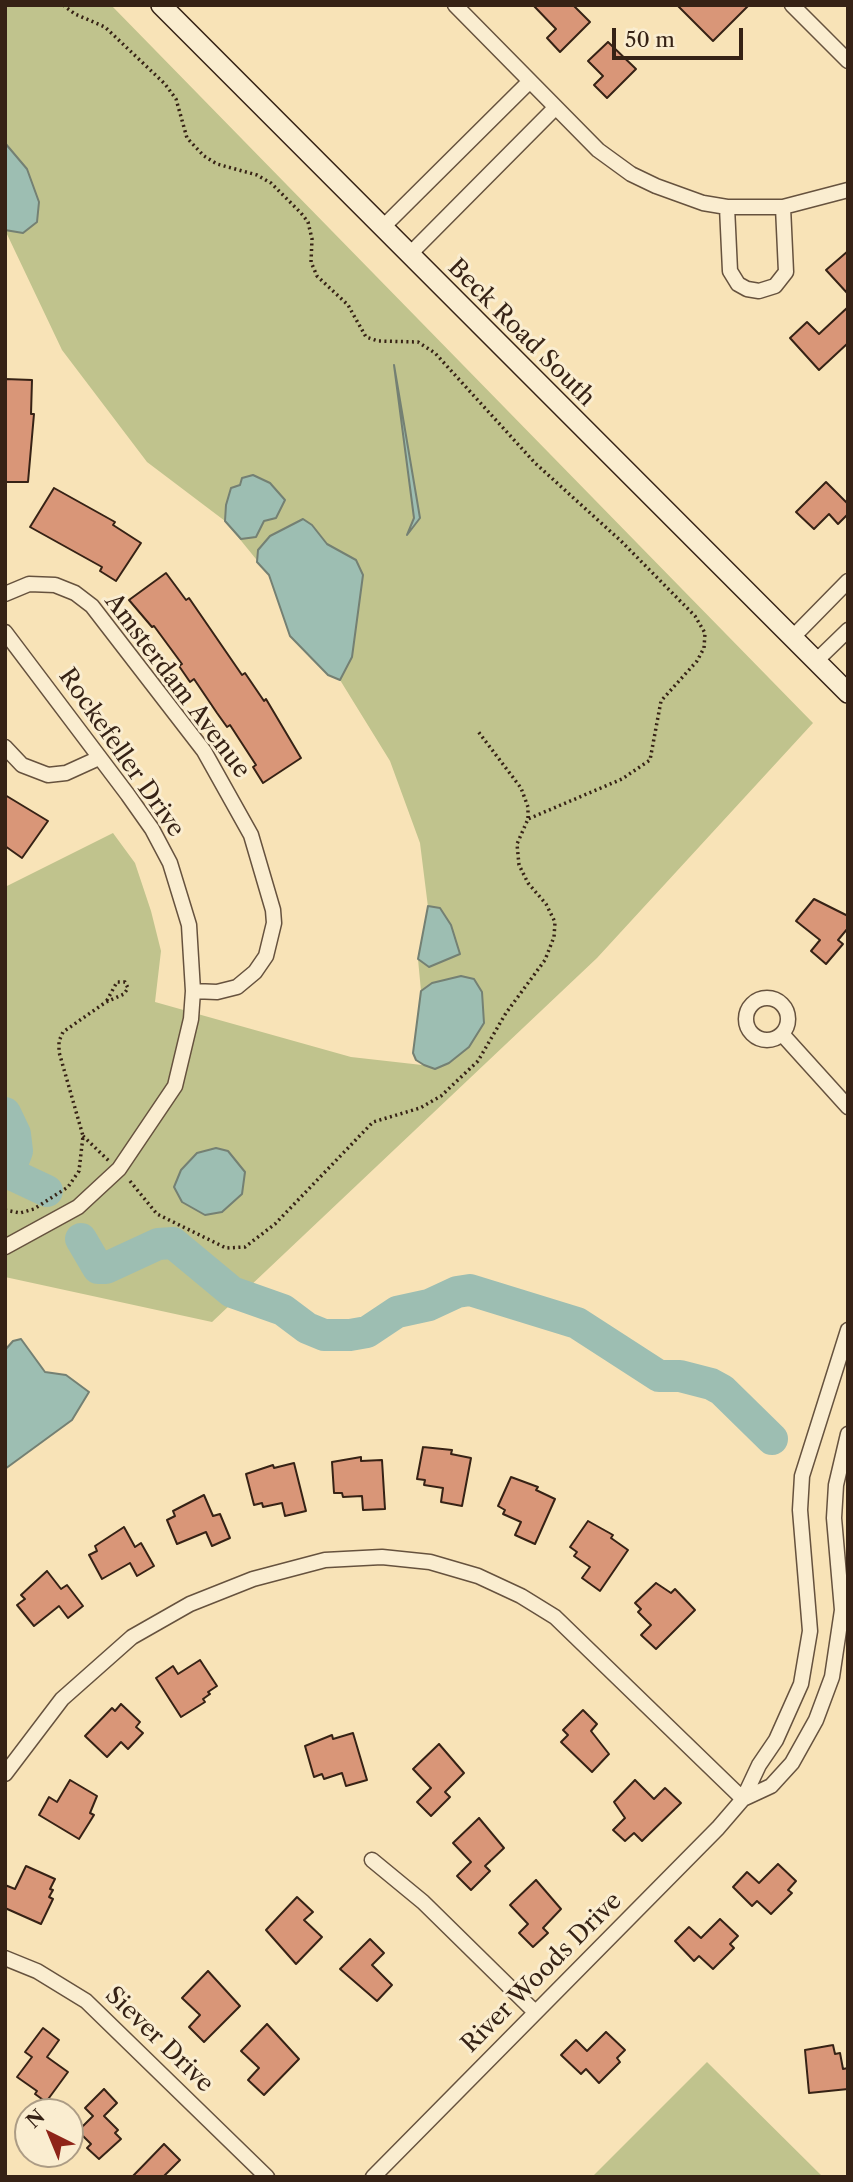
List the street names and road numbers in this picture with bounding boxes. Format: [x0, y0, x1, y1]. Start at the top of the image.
street label: Beck Road South [441, 253, 601, 413]
street label: Amsterdam Avenue [98, 588, 256, 784]
street label: Rockefeller Drive [52, 663, 190, 843]
street label: River Woods Drive [456, 1887, 628, 2059]
street label: Siever Drive [99, 1981, 219, 2099]

